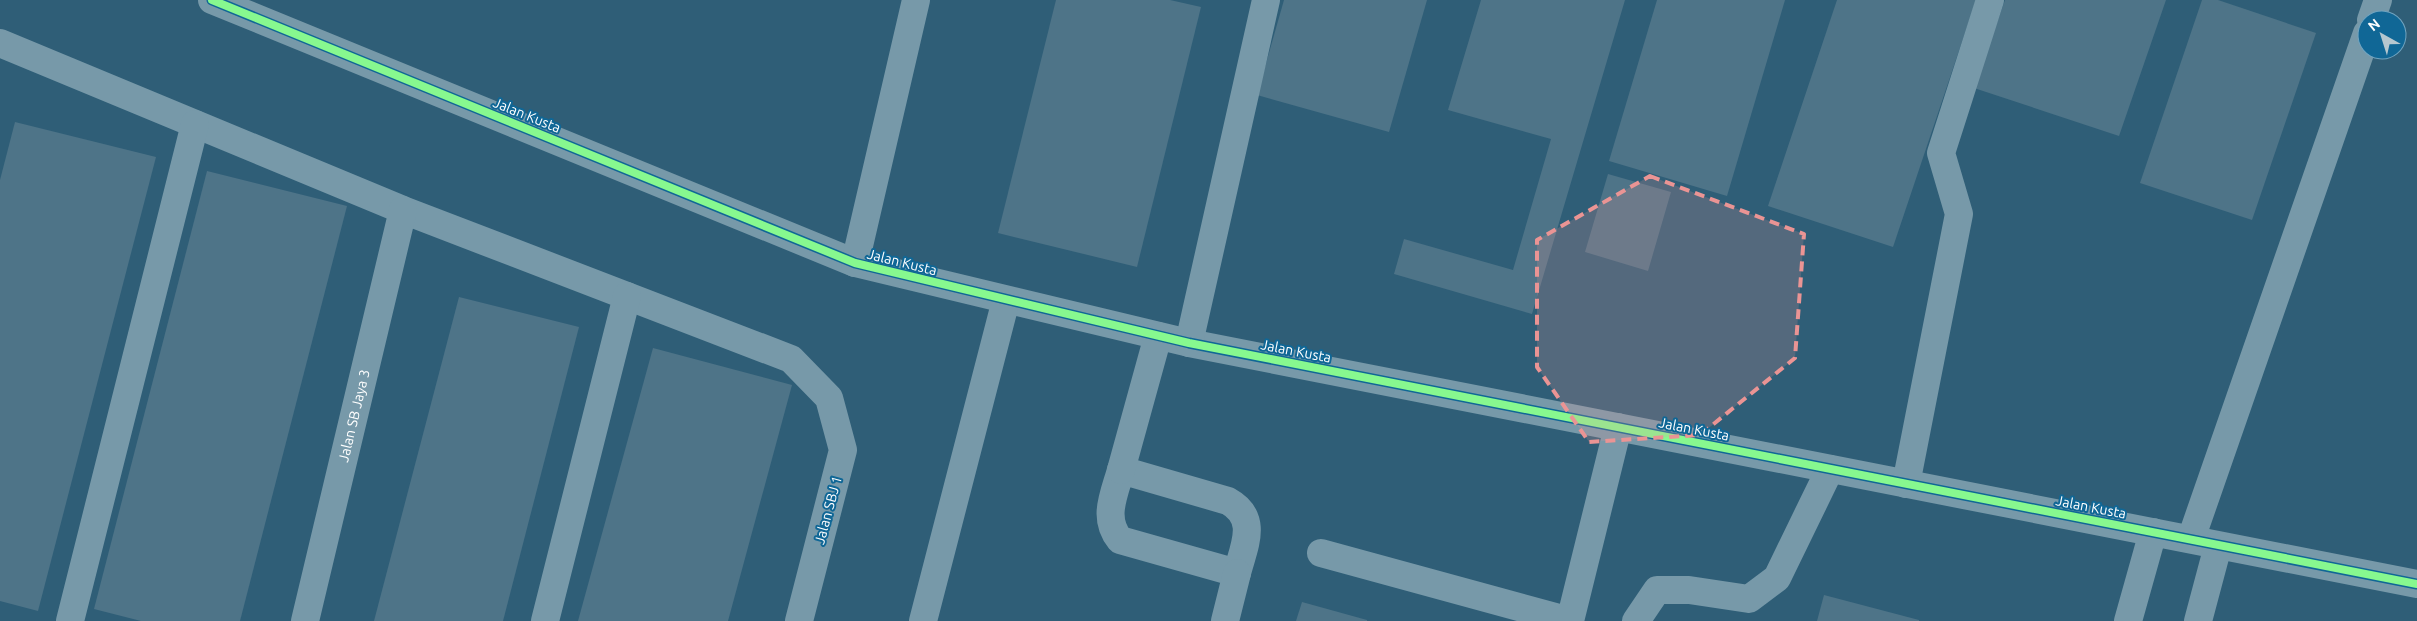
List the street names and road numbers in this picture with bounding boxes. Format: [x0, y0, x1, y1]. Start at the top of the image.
street label: Jalan Kusta [491, 94, 563, 136]
street label: Jalan Kusta [865, 246, 939, 278]
street label: Jalan Kusta [1259, 336, 1333, 366]
street label: Jalan SB Jaya 3 [335, 368, 373, 464]
street label: Jalan Kusta [1657, 414, 1731, 444]
street label: Jalan SBJ 1 [811, 474, 845, 546]
street label: Jalan Kusta [2054, 492, 2128, 522]

